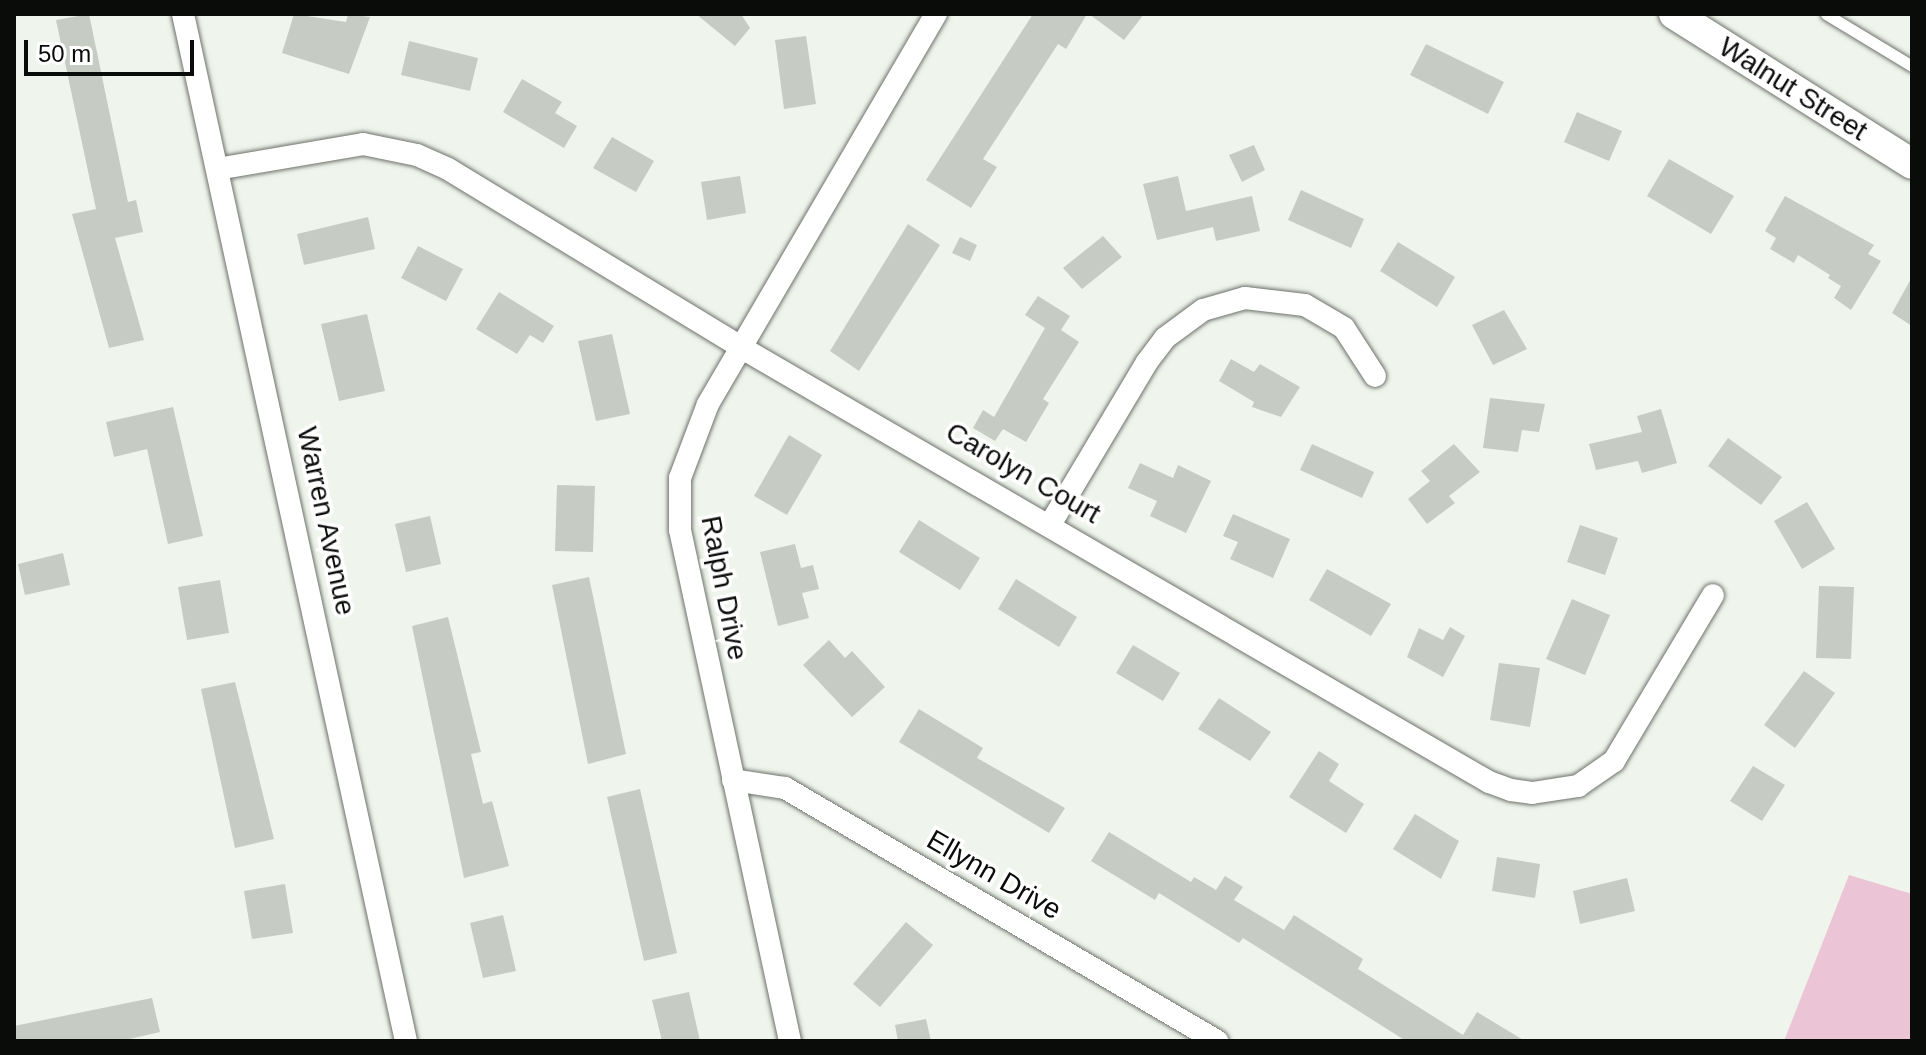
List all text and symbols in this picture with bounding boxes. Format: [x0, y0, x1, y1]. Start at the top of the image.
scale bar [28, 24, 198, 74]
street label: Walnut Street [1713, 30, 1873, 148]
text: 50 m [38, 40, 91, 67]
street label: Carolyn Court [940, 415, 1106, 531]
street label: Warren Avenue [290, 423, 362, 619]
street label: Ralph Drive [694, 513, 754, 663]
street label: Ellynn Drive [921, 823, 1067, 927]

